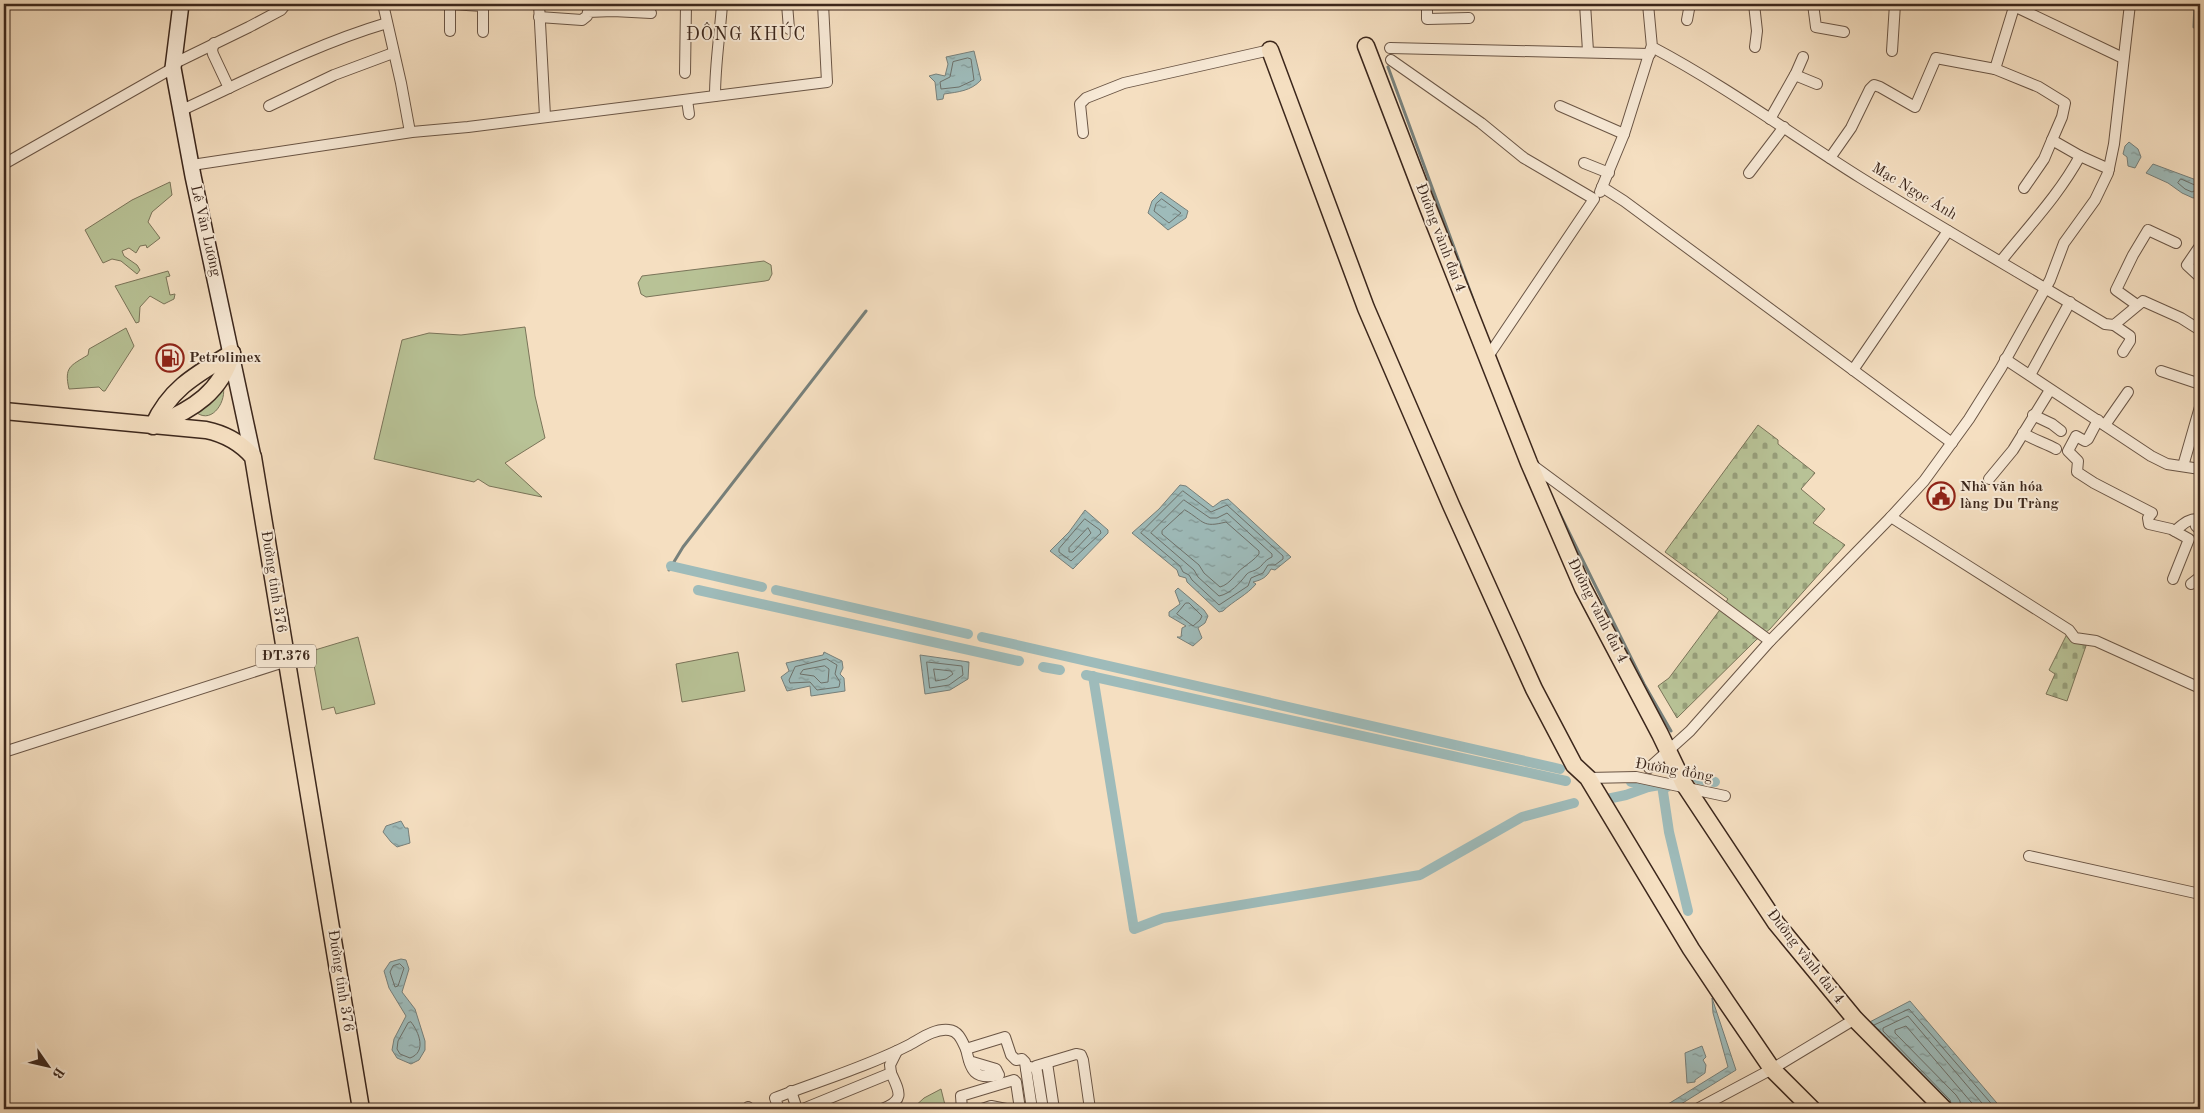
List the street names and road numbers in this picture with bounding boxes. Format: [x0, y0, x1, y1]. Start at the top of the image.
street label: Mạc Ngọc Ánh [1869, 158, 1961, 223]
street label: Đường vành đai 4 [1412, 181, 1468, 295]
street label: Lê Văn Lương [187, 184, 223, 278]
street label: Đường tỉnh 376 [258, 530, 288, 634]
street label: Đường vành đai 4 [1564, 556, 1630, 666]
road number: ĐT.376 [256, 644, 316, 668]
street label: Đường đồng [1634, 755, 1714, 785]
street label: Đường vành đai 4 [1764, 907, 1846, 1007]
street label: Đường tỉnh 376 [325, 929, 355, 1033]

